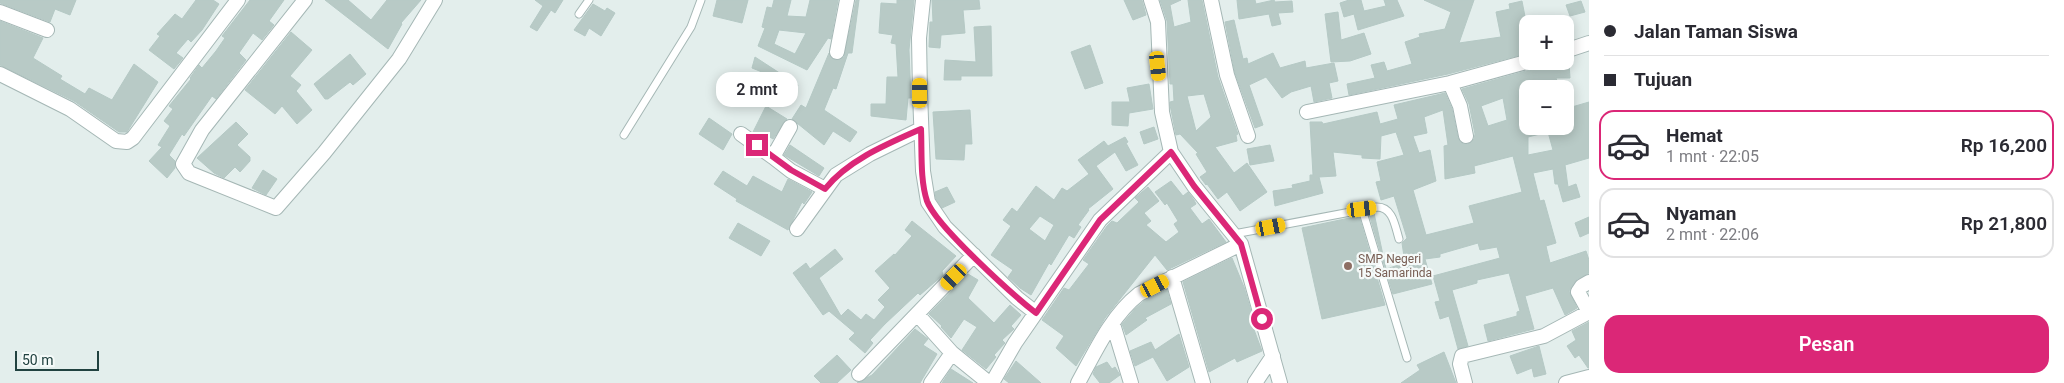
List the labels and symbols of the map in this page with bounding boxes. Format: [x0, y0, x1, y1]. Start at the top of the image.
car [1148, 50, 1167, 82]
callout: 2 mnt [716, 72, 798, 108]
car [912, 78, 927, 108]
route end [746, 134, 768, 156]
car [1346, 200, 1377, 218]
car [1254, 217, 1287, 237]
place label: SMP Negeri 15 Samarinda [1358, 252, 1432, 280]
marker: SMP Negeri 15 Samarinda [1342, 260, 1354, 272]
car [938, 261, 969, 293]
car [1138, 273, 1171, 299]
route start [1251, 308, 1273, 330]
scale bar [15, 348, 99, 371]

